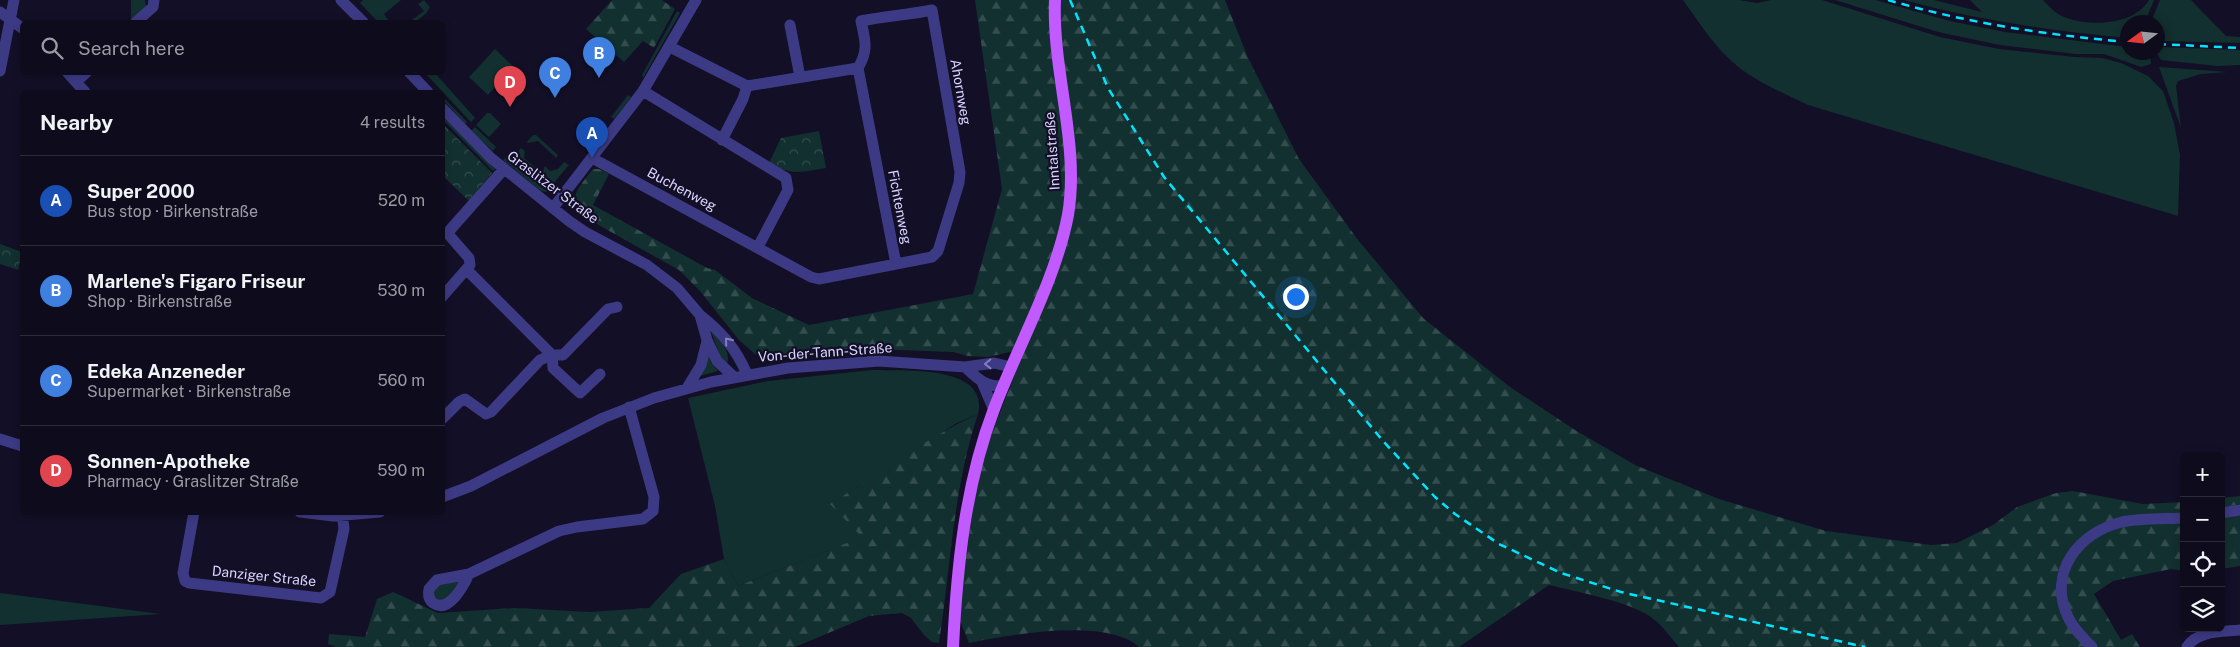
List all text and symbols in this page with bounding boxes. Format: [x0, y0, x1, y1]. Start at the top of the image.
north arrow [2120, 15, 2165, 60]
search box [20, 20, 445, 75]
icon: search [38, 34, 66, 62]
text: Search here [78, 37, 185, 59]
pin: B [583, 37, 615, 78]
pin: C [539, 57, 571, 98]
street label: Ahornweg [947, 58, 975, 126]
pin: D [494, 66, 526, 107]
text: Nearby [40, 110, 113, 135]
street label: Inntalstraße [1041, 111, 1063, 191]
text: 4 results [360, 113, 425, 132]
pin: A [576, 117, 608, 158]
street label: Graslitzer Straße [504, 147, 602, 227]
street label: Buchenweg [645, 164, 720, 214]
street label: Fichtenweg [885, 168, 915, 246]
text: Super 2000 [87, 180, 195, 202]
text: A [50, 191, 62, 210]
text: 520 m [378, 191, 425, 210]
text: Bus stop · Birkenstraße [87, 202, 258, 221]
text: Marlene's Figaro Friseur [87, 270, 305, 292]
text: B [51, 281, 61, 300]
text: 530 m [377, 281, 425, 300]
your location [1283, 284, 1309, 310]
text: Shop · Birkenstraße [87, 292, 232, 311]
one-way arrow [725, 338, 733, 347]
street label: Von-der-Tann-Straße [757, 339, 893, 365]
one-way arrow [984, 359, 992, 369]
text: Edeka Anzeneder [87, 360, 245, 382]
text: C [50, 371, 62, 390]
text: 560 m [377, 371, 425, 390]
text: Supermarket · Birkenstraße [87, 382, 291, 401]
text: Sonnen-Apotheke [87, 450, 250, 472]
map controls [2180, 452, 2225, 632]
button: + [2180, 452, 2225, 497]
text: D [50, 461, 62, 480]
text: 590 m [377, 461, 425, 480]
text: Pharmacy · Graslitzer Straße [87, 472, 299, 491]
button: − [2180, 497, 2225, 542]
button: locate [2180, 542, 2225, 587]
street label: Danziger Straße [211, 563, 317, 589]
button: layers [2180, 587, 2225, 632]

